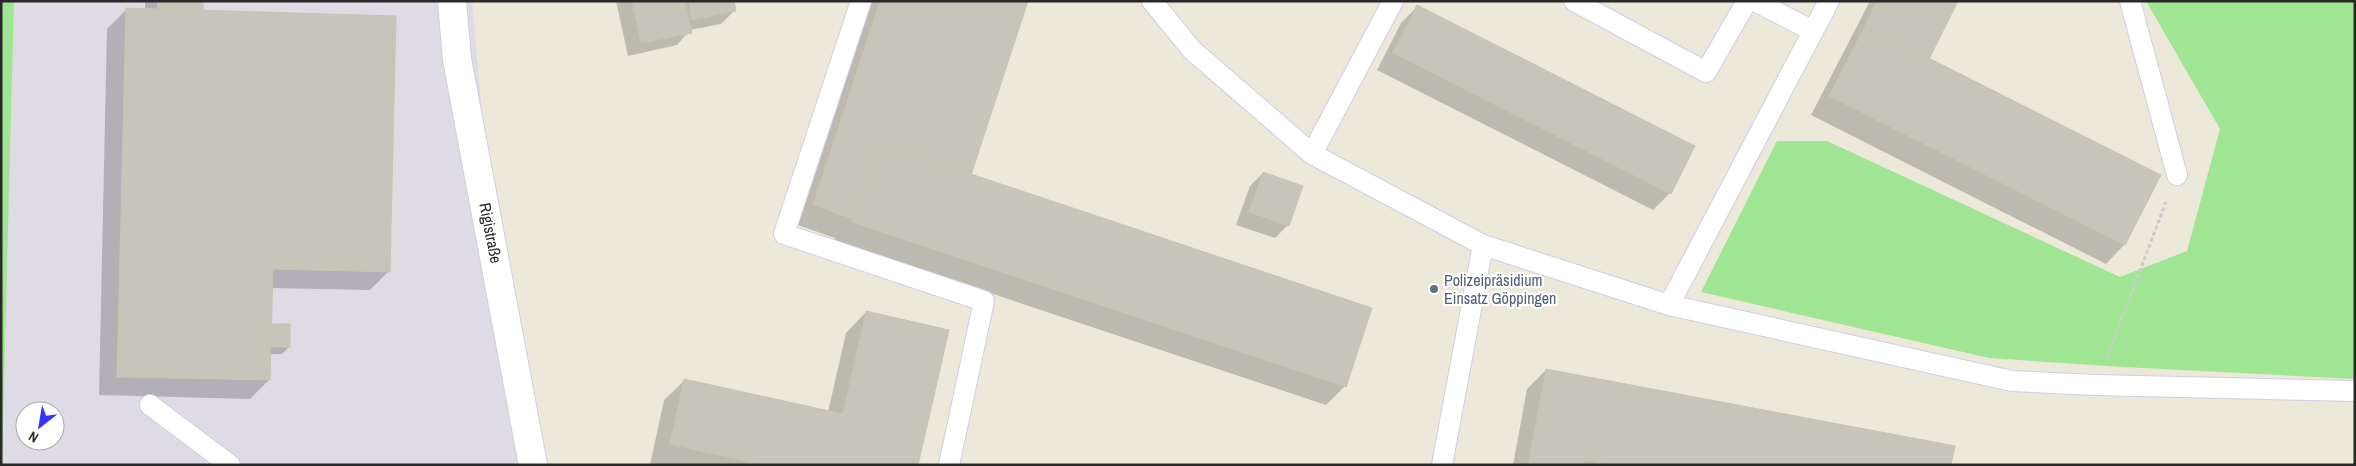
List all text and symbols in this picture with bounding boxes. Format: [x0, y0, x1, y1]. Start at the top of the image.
street label: Rigistraße [474, 201, 508, 265]
place label: Polizeipräsidium Einsatz Göppingen [1444, 269, 1556, 309]
marker: Polizeipräsidium Einsatz Göppingen [1428, 283, 1440, 295]
north arrow [15, 401, 65, 451]
text: N [25, 427, 41, 447]

